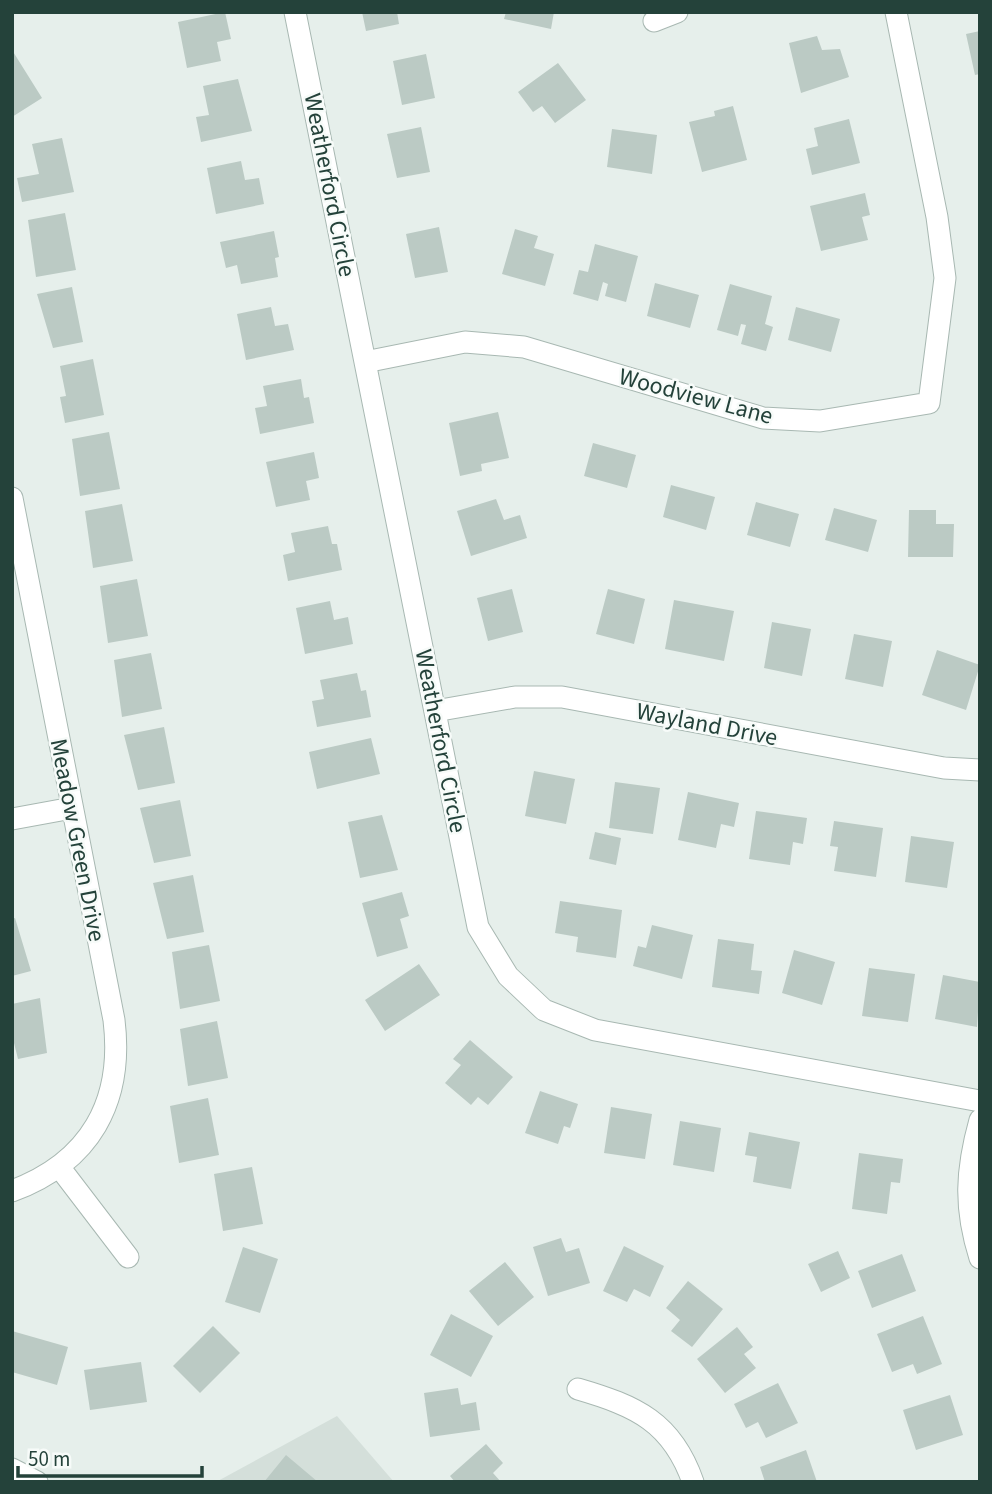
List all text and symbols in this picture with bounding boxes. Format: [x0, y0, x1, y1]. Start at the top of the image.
street label: Weatherford Circle [295, 90, 364, 280]
street label: Woodview Lane [615, 359, 777, 434]
street label: Weatherford Circle [406, 646, 475, 836]
street label: Wayland Drive [633, 694, 781, 755]
street label: Meadow Green Drive [41, 736, 114, 945]
scale bar [18, 1434, 201, 1478]
text: 50 m [28, 1444, 70, 1474]

